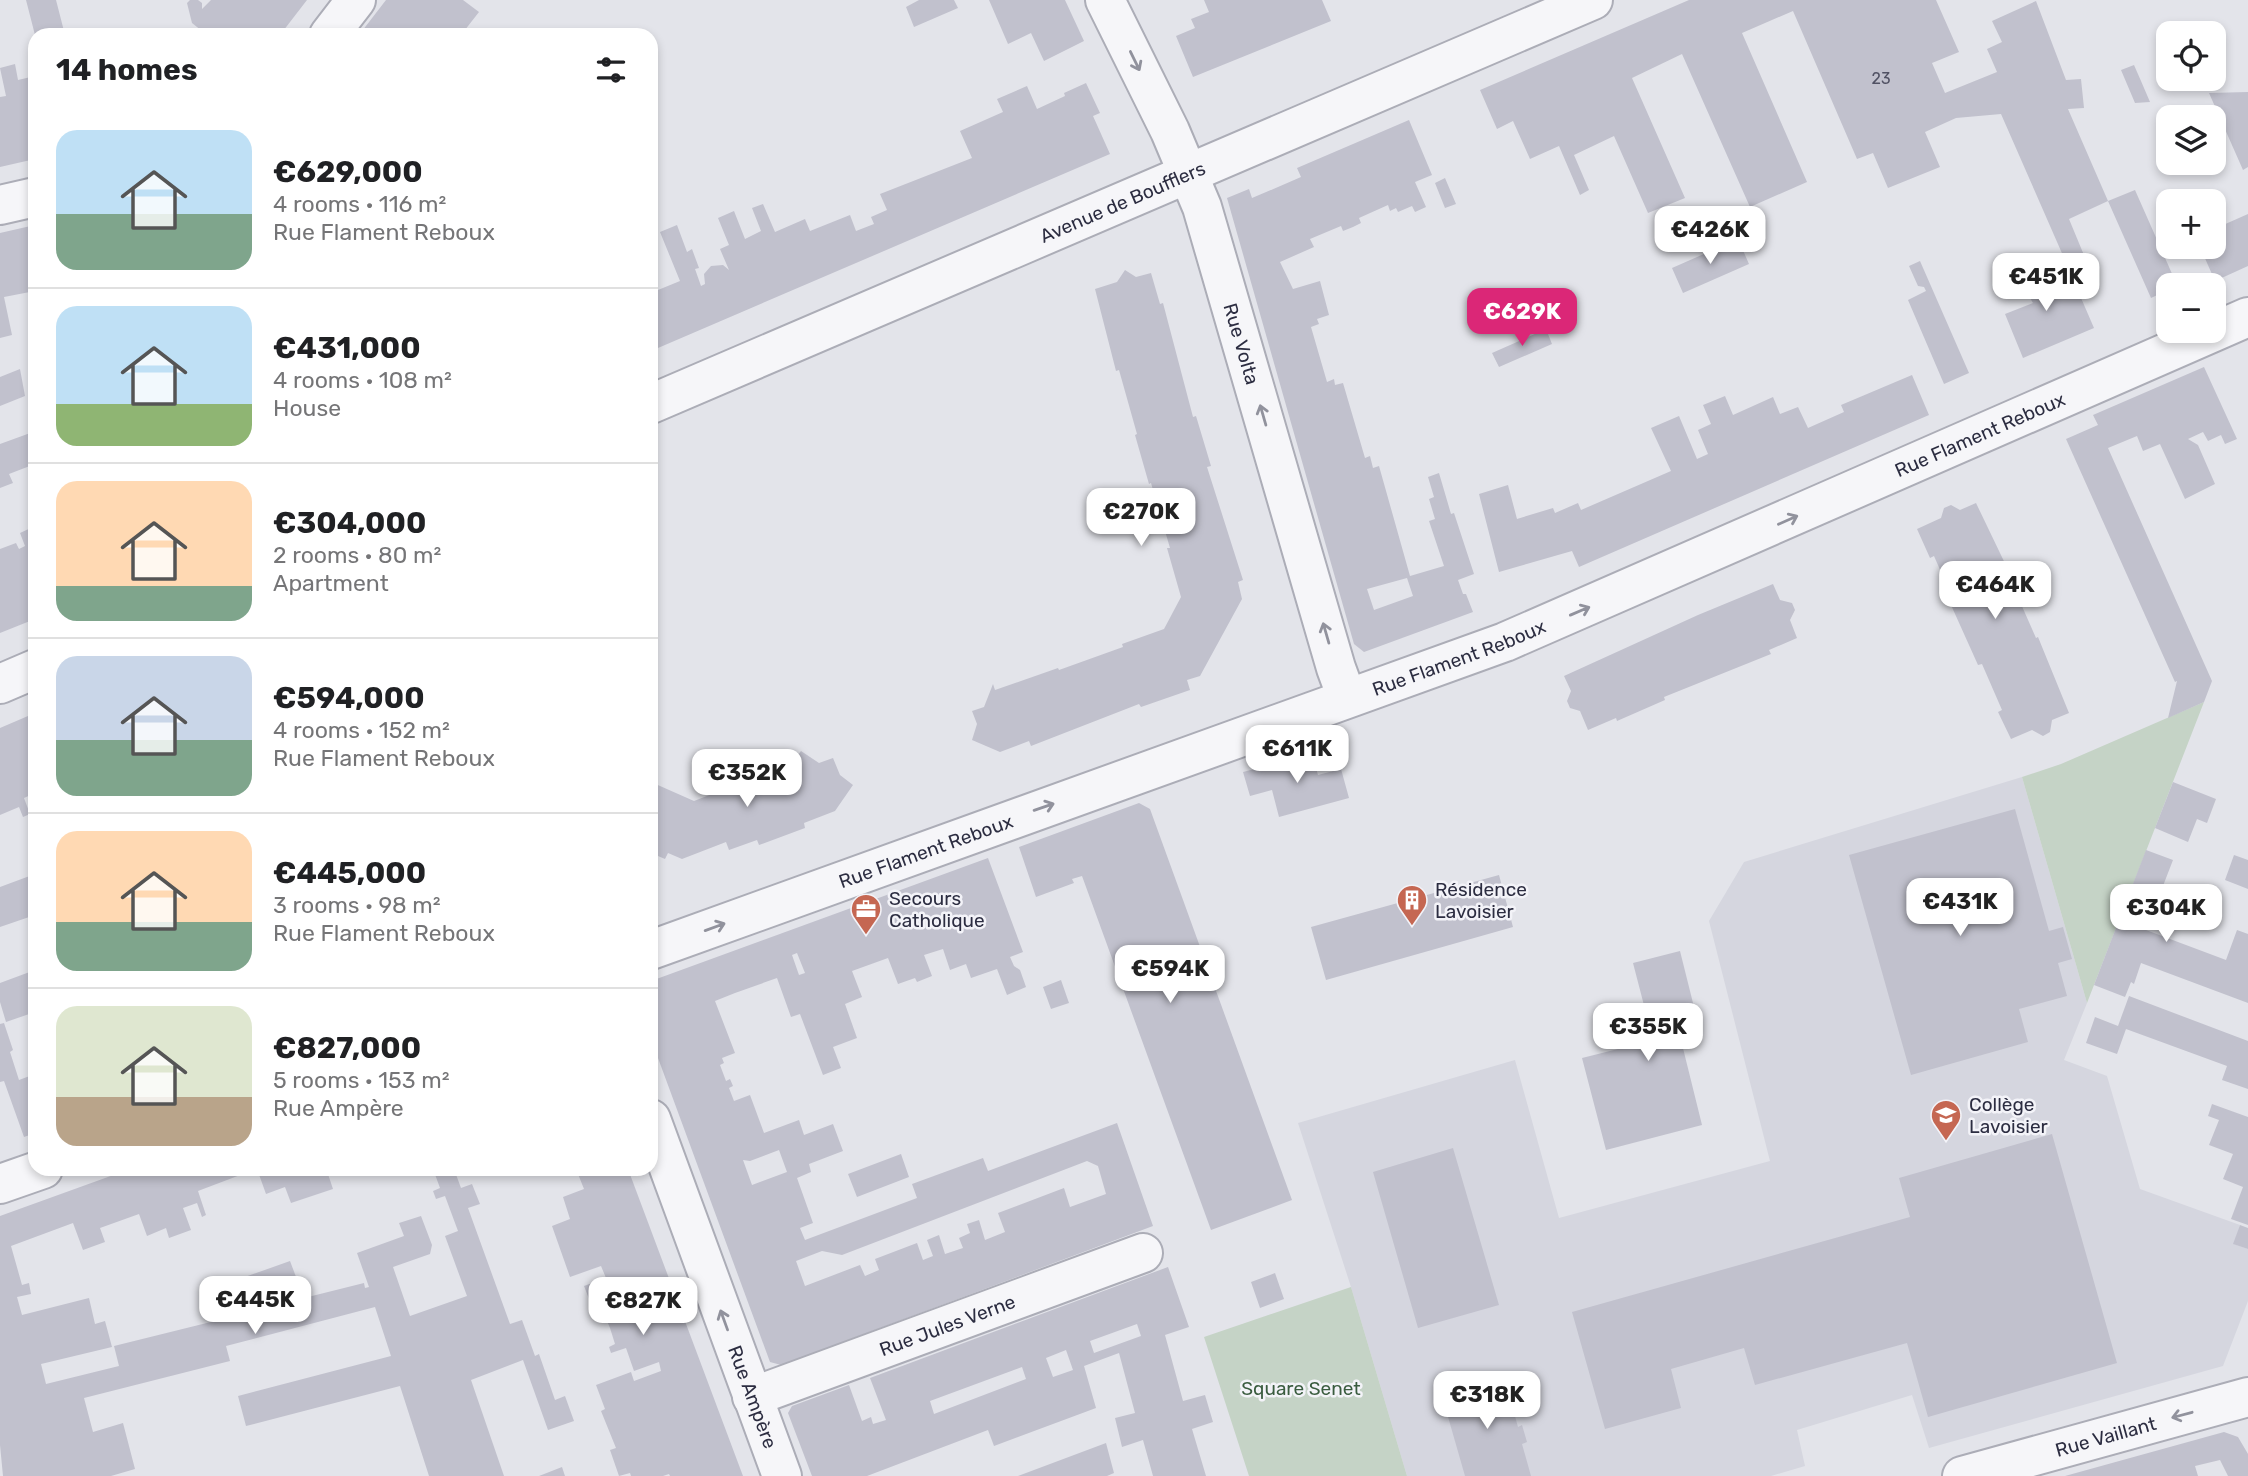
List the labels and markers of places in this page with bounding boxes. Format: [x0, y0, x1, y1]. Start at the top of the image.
pin: €426K [1661, 206, 1759, 266]
pin: €451K [1997, 254, 2095, 313]
pin: €629K [1473, 288, 1571, 348]
pin: €270K [1092, 489, 1190, 548]
pin: €464K [1946, 562, 2044, 621]
pin: €611K [1248, 726, 1346, 785]
pin: €352K [698, 750, 796, 809]
place label: Résidence Lavoisier [1435, 878, 1527, 923]
pin: €431K [1911, 878, 2009, 938]
building icon: Résidence Lavoisier [1395, 883, 1429, 927]
pin: €304K [2117, 884, 2215, 944]
place label: Secours Catholique [889, 887, 985, 932]
office icon: Secours Catholique [849, 892, 883, 936]
pin: €594K [1121, 946, 1219, 1005]
pin: €355K [1599, 1004, 1697, 1063]
place label: Collège Lavoisier [1969, 1093, 2049, 1138]
school or university icon: Collège Lavoisier [1929, 1098, 1963, 1142]
pin: €445K [206, 1276, 304, 1336]
pin: €827K [594, 1278, 692, 1337]
pin: €318K [1438, 1372, 1536, 1431]

